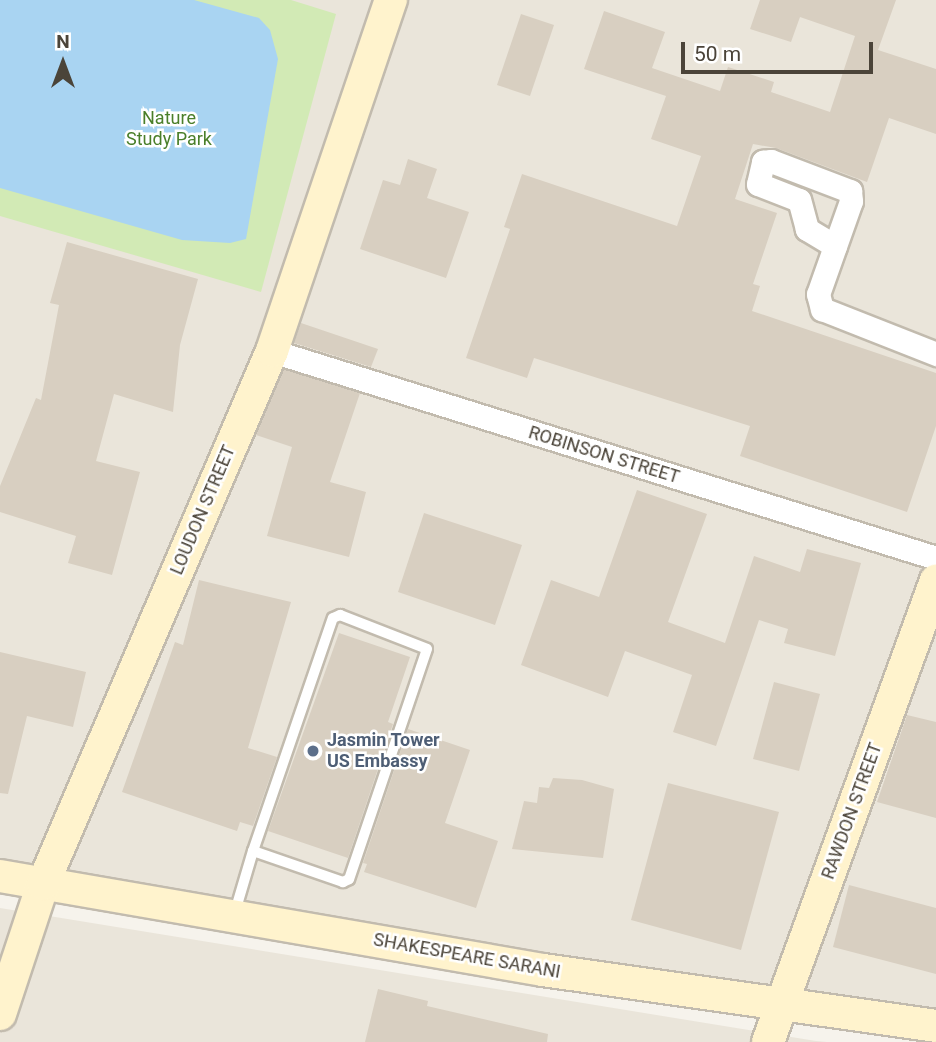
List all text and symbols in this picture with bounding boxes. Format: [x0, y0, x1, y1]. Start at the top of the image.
north arrow [28, 28, 98, 98]
scale bar [684, 28, 876, 72]
text: N [56, 30, 70, 53]
text: 50 m [694, 42, 741, 66]
park label: Nature Study Park [126, 108, 212, 150]
street label: ROBINSON STREET [526, 422, 682, 488]
street label: LOUDON STREET [166, 442, 240, 578]
place label: Jasmin Tower US Embassy [327, 730, 440, 772]
street label: RAWDON STREET [817, 740, 887, 882]
marker: Jasmin Tower US Embassy [305, 743, 321, 759]
street label: SHAKESPEARE SARANI [372, 929, 562, 983]

